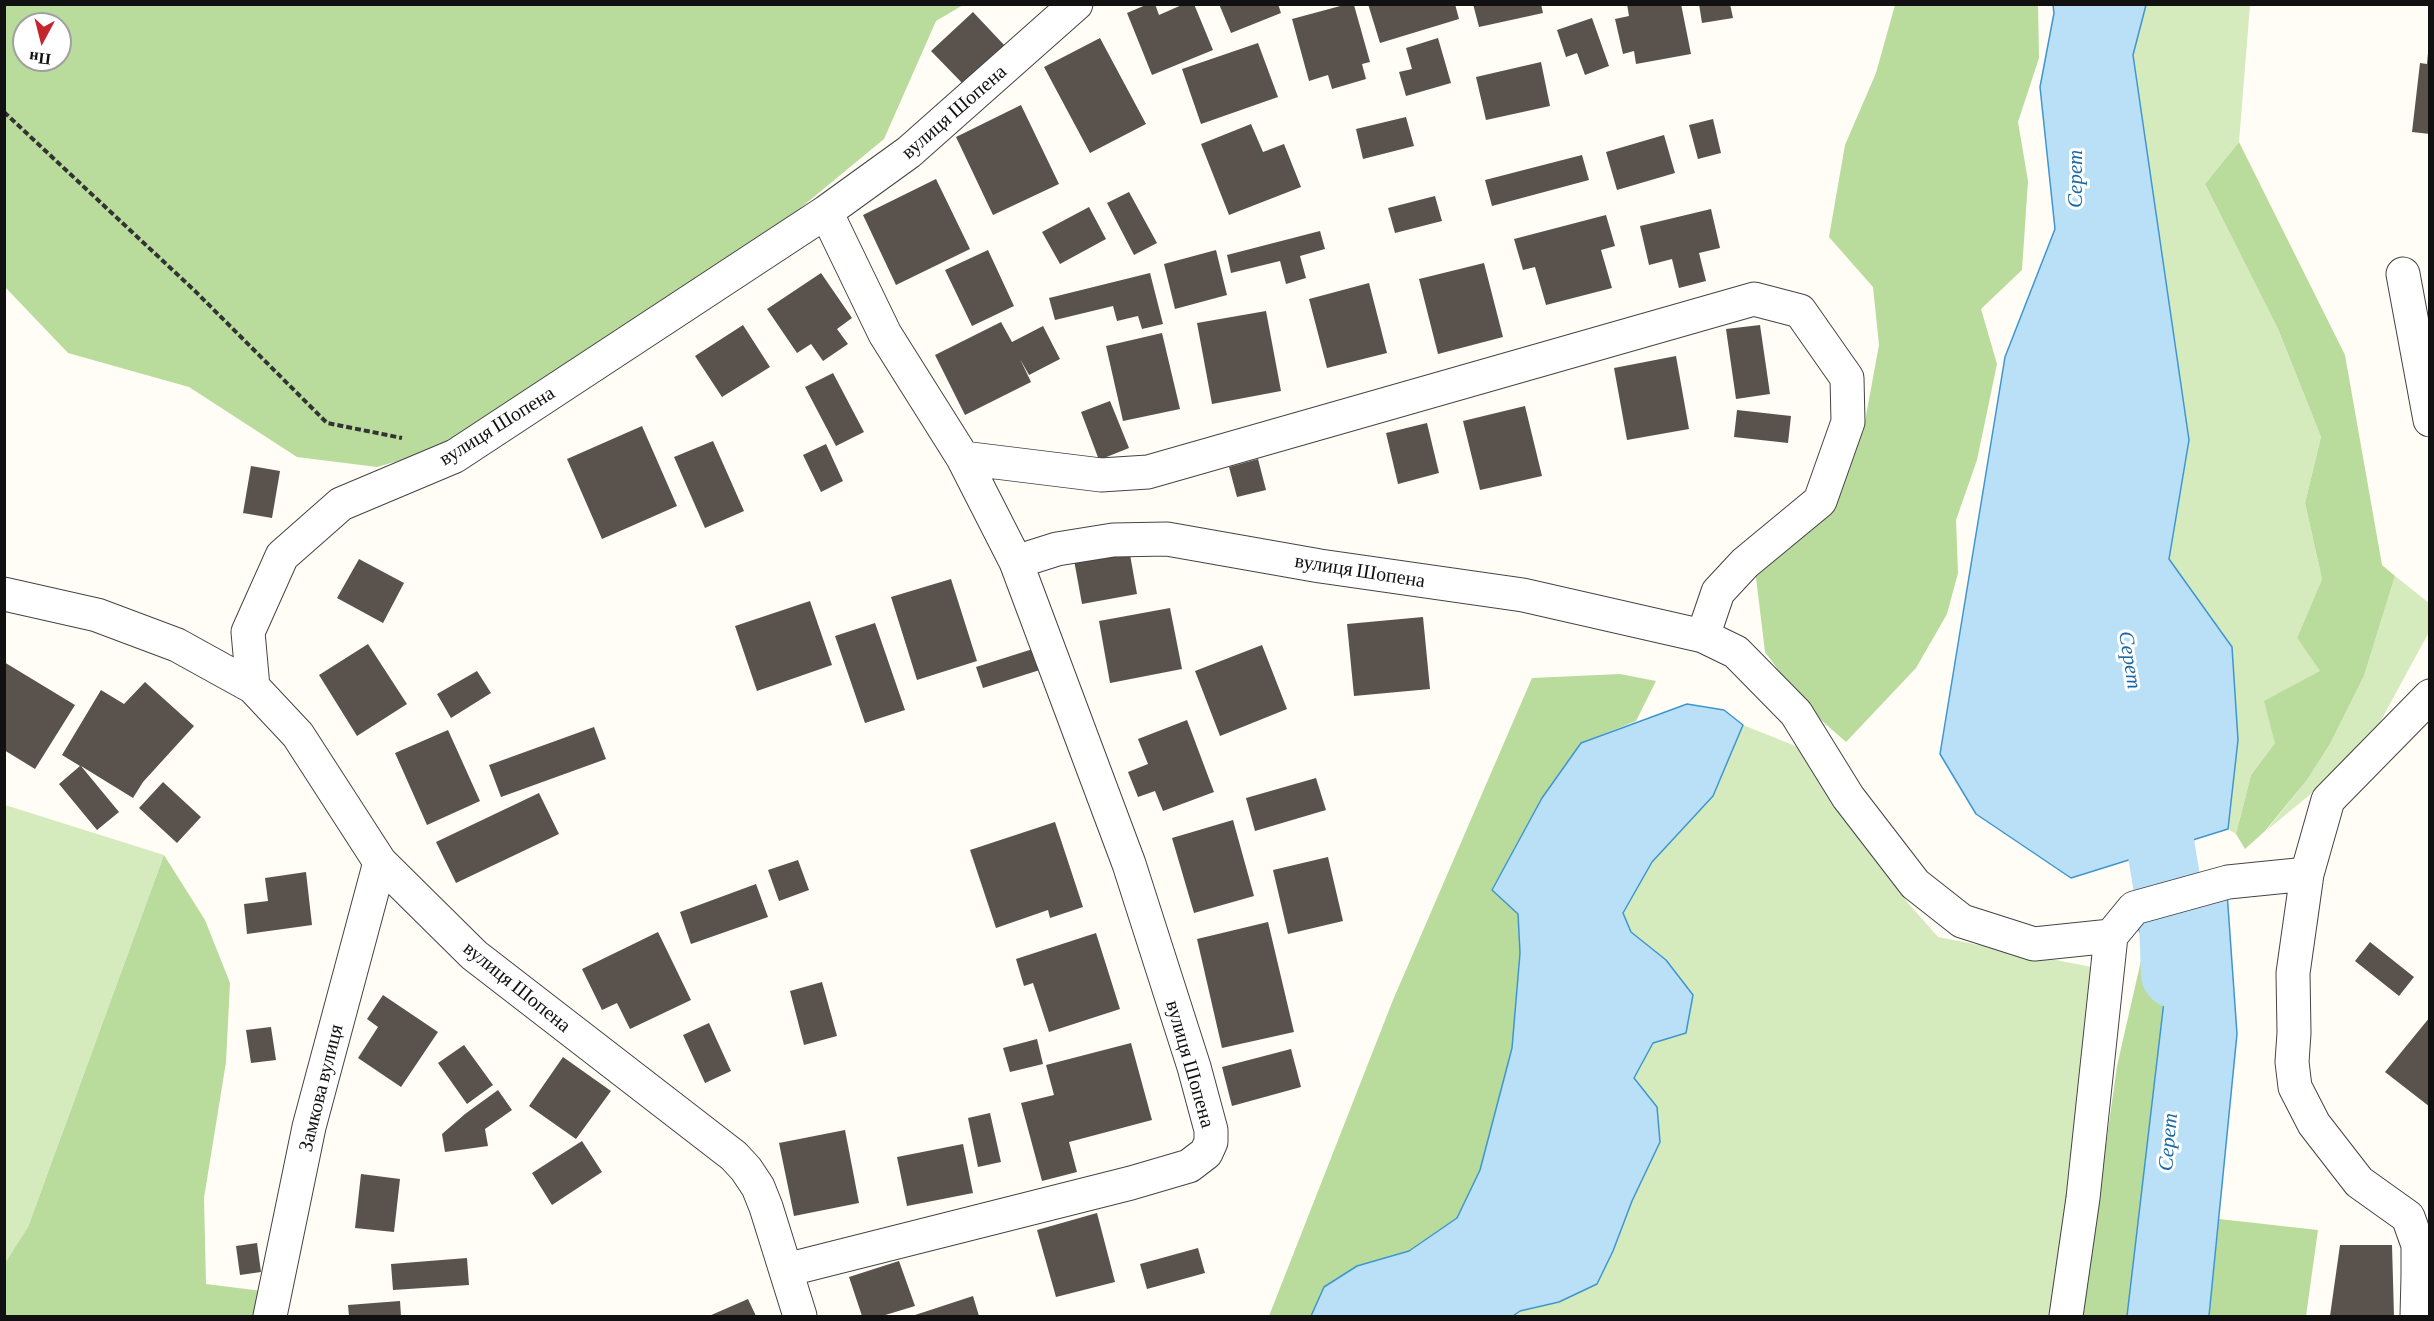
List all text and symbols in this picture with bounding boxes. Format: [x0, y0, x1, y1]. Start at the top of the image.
north arrow [12, 12, 72, 72]
text: Пн [28, 49, 52, 68]
street label: вулиця Шопена [896, 60, 1012, 164]
water label: Серет [2063, 150, 2089, 208]
street label: вулиця Шопена [435, 381, 559, 471]
street label: вулиця Шопена [1293, 549, 1427, 593]
water label: Серет [2113, 629, 2147, 691]
street label: вулиця Шопена [458, 936, 576, 1038]
street label: вулиця Шопена [1160, 997, 1220, 1131]
street label: Замкова вулиця [294, 1022, 348, 1154]
water label: Серет [2153, 1112, 2183, 1172]

